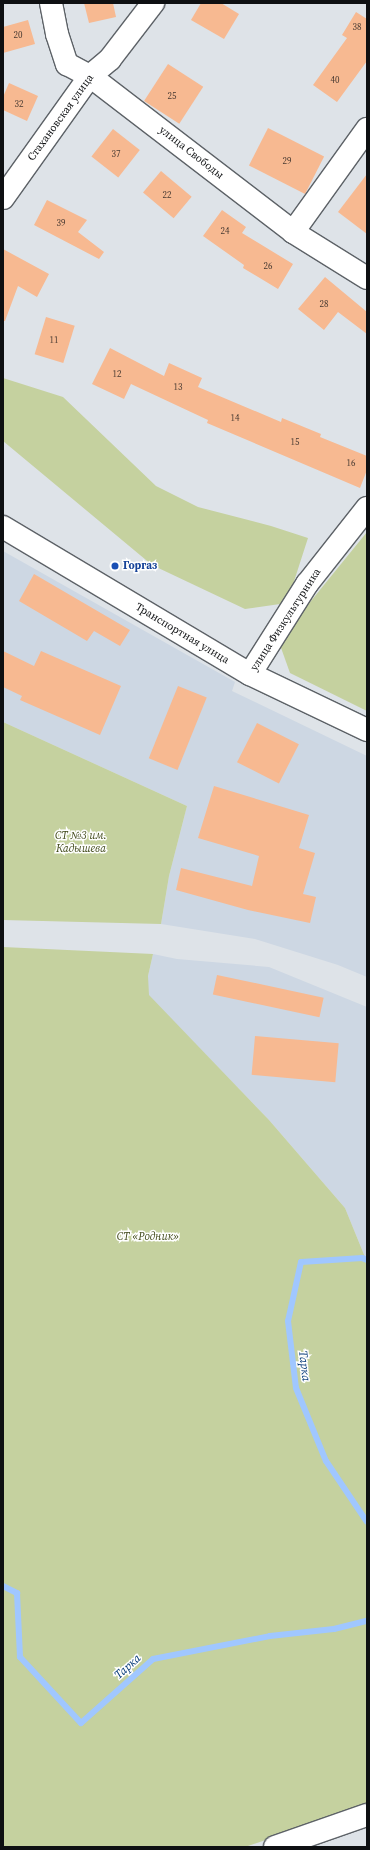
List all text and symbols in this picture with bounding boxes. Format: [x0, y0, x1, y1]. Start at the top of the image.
house number: 38 [353, 22, 361, 32]
house number: 20 [14, 30, 22, 40]
street label: Стахановская улица [25, 72, 97, 164]
house number: 40 [331, 75, 339, 85]
house number: 25 [168, 91, 176, 101]
house number: 32 [15, 99, 23, 109]
street label: улица Свободы [156, 124, 226, 182]
house number: 37 [112, 149, 120, 159]
house number: 29 [283, 156, 291, 166]
house number: 22 [163, 190, 171, 200]
house number: 39 [57, 218, 65, 228]
house number: 24 [221, 226, 229, 236]
house number: 26 [264, 261, 272, 271]
house number: 28 [320, 299, 328, 309]
house number: 11 [50, 335, 58, 345]
house number: 12 [113, 369, 121, 379]
house number: 13 [174, 382, 182, 392]
house number: 14 [231, 413, 239, 423]
house number: 15 [291, 437, 299, 447]
house number: 16 [347, 458, 355, 468]
place label: Горгаз [123, 559, 157, 573]
marker: Горгаз [110, 561, 120, 571]
street label: улица Физкультурника [248, 566, 324, 674]
street label: Транспортная улица [133, 601, 231, 667]
park label: СТ №3 им. Кадышева [55, 830, 107, 856]
park label: СТ «Родник» [117, 1230, 179, 1244]
water label: Тарка [295, 1350, 313, 1382]
water label: Тарка [112, 1651, 144, 1683]

